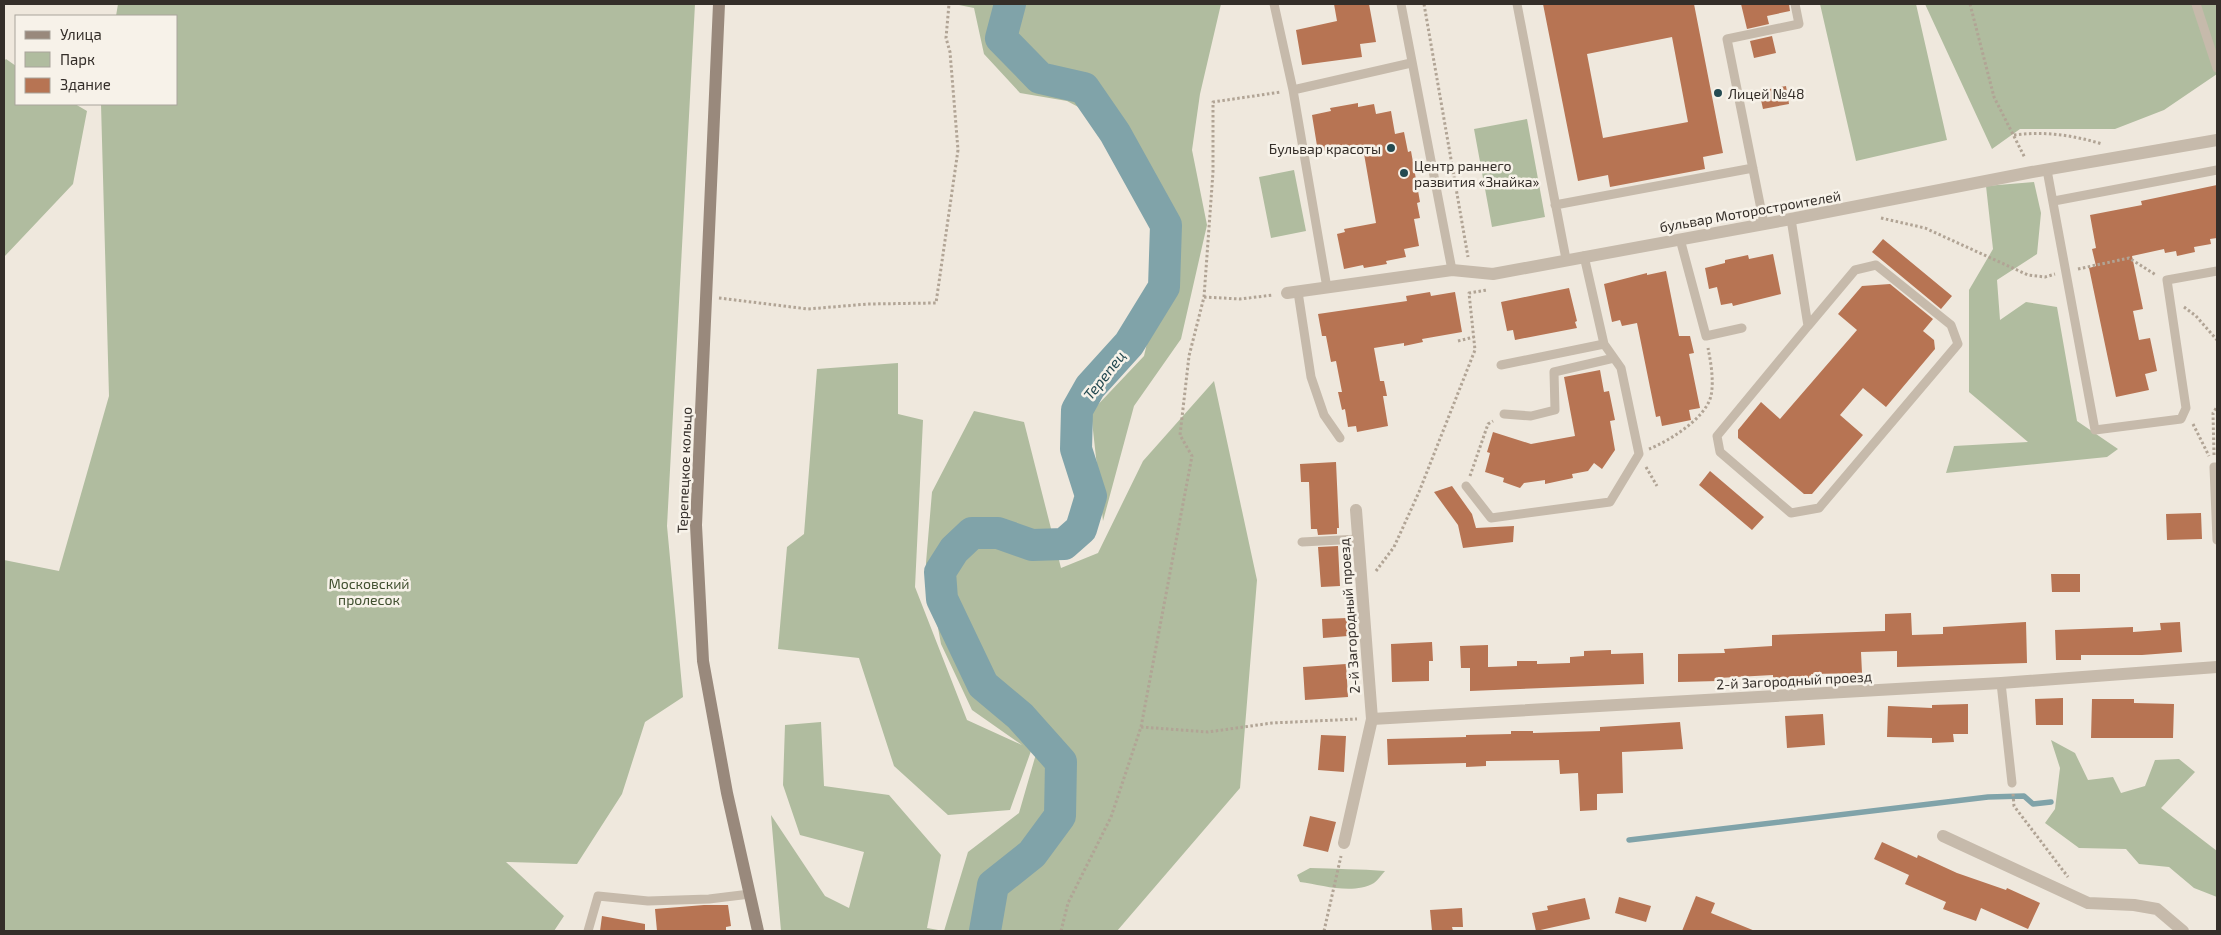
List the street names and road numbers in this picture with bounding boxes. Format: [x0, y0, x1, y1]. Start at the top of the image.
street label: бульвар Моторостроителей [1658, 187, 1842, 235]
street label: Терепецкое кольцо [673, 406, 695, 534]
street label: 2-й Загородный проезд [1335, 538, 1363, 694]
street label: 2-й Загородный проезд [1716, 667, 1872, 693]

